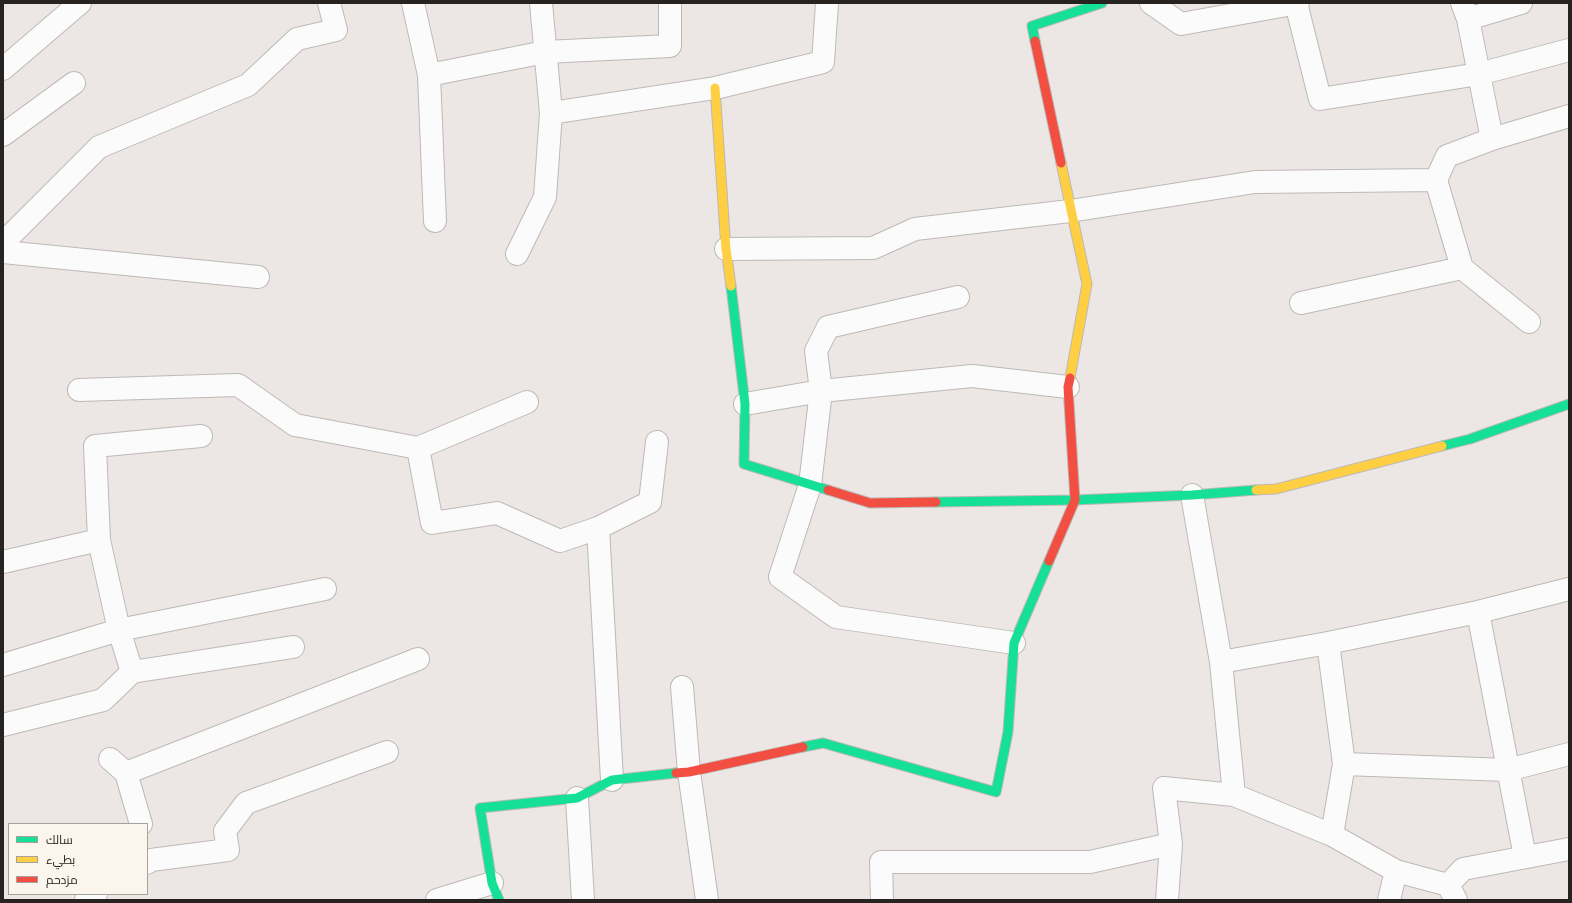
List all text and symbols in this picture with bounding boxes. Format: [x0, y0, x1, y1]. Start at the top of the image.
legend [8, 823, 148, 895]
text: سالك [46, 832, 73, 846]
text: بطيء [46, 852, 75, 866]
text: مزدحم [46, 872, 78, 886]

